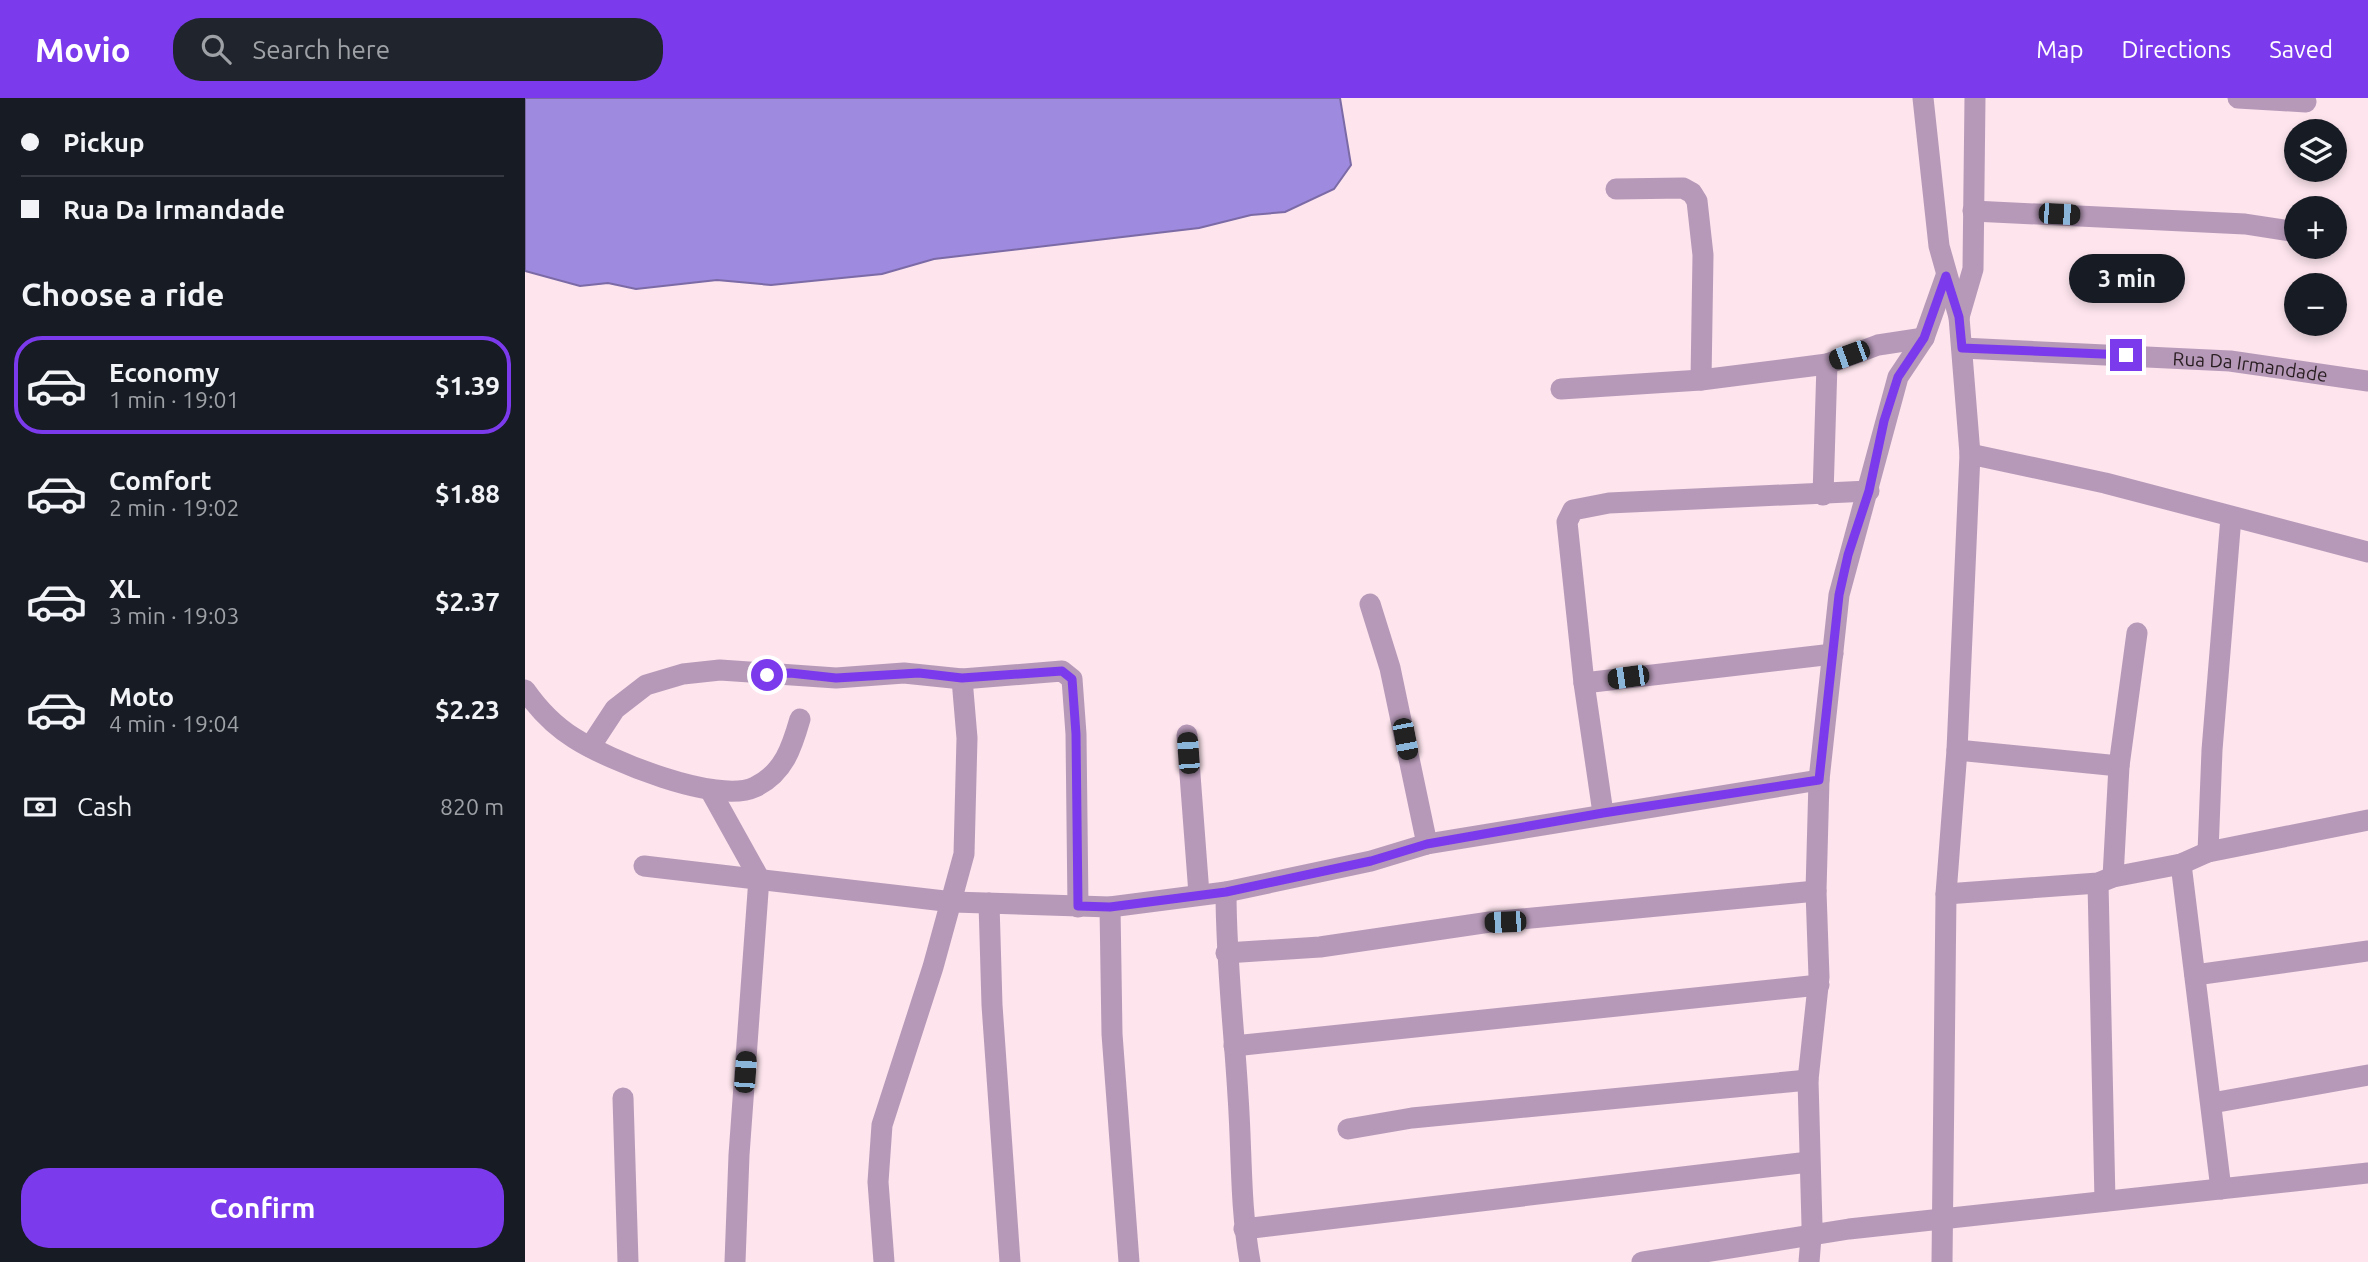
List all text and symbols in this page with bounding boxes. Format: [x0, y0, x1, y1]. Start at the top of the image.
search box [173, 18, 663, 81]
icon: search [197, 30, 235, 68]
text: Movio [35, 31, 131, 68]
text: Search here [253, 35, 390, 64]
text: Map [2036, 36, 2083, 63]
text: Directions [2121, 36, 2231, 63]
text: Saved [2269, 36, 2333, 63]
map controls [2284, 119, 2347, 336]
button: layers [2284, 119, 2347, 182]
text: Pickup [63, 128, 145, 157]
text: Rua Da Irmandade [63, 195, 285, 224]
button: + [2284, 196, 2347, 259]
car [2038, 202, 2081, 226]
callout: 3 min [2068, 254, 2184, 302]
text: 3 min [2098, 266, 2156, 291]
button: − [2284, 273, 2347, 336]
text: Choose a ride [21, 276, 224, 312]
car [1826, 338, 1873, 372]
route end [2110, 339, 2142, 371]
street label: Rua Da Irmandade [2172, 347, 2329, 386]
icon: car [25, 354, 88, 417]
text: Economy [109, 358, 219, 387]
text: $1.39 [435, 371, 500, 400]
text: 1 min · 19:01 [109, 387, 240, 412]
icon: car [25, 462, 88, 525]
text: Comfort [109, 466, 212, 495]
text: $1.88 [435, 479, 500, 508]
text: 2 min · 19:02 [109, 495, 240, 520]
icon: car [25, 570, 88, 633]
text: XL [109, 574, 140, 603]
text: $2.37 [435, 587, 500, 616]
text: 3 min · 19:03 [109, 603, 240, 628]
route start [751, 659, 783, 691]
car [1606, 664, 1651, 690]
icon: car [25, 678, 88, 741]
text: Moto [109, 682, 174, 711]
text: $2.23 [435, 695, 500, 724]
text: 4 min · 19:04 [109, 711, 240, 736]
car [1391, 716, 1420, 762]
car [1177, 731, 1200, 775]
icon: cash [21, 788, 59, 826]
text: Cash [77, 792, 132, 821]
text: 820 m [440, 794, 504, 819]
car [1484, 911, 1527, 933]
car [734, 1050, 757, 1094]
button: Confirm [21, 1168, 504, 1248]

